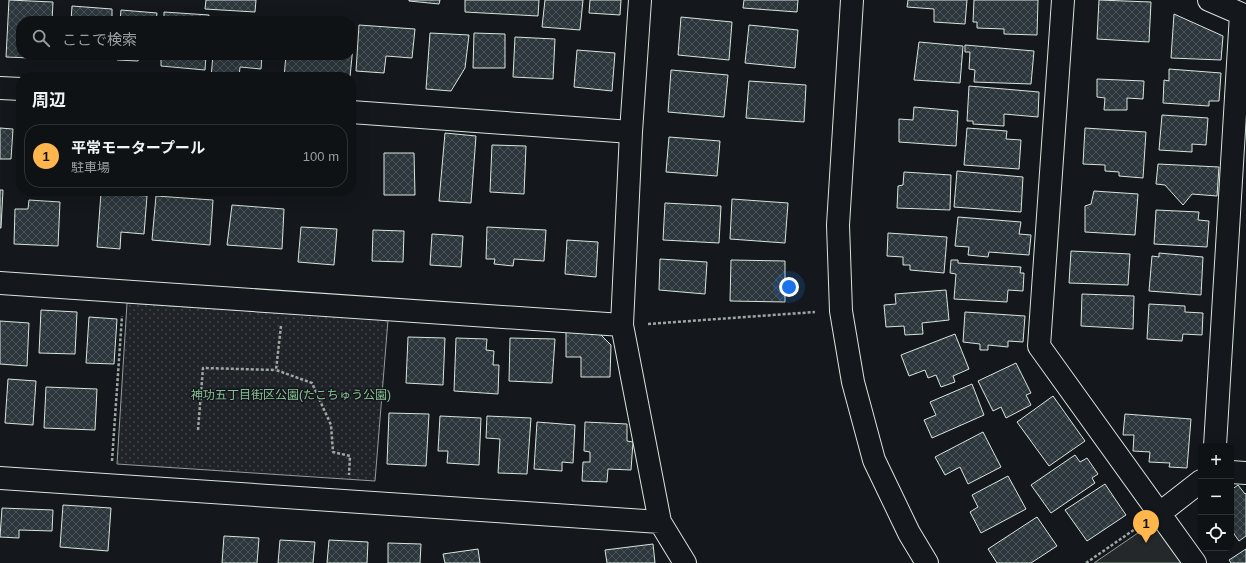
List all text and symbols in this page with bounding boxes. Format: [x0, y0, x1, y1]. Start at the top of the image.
search box [16, 16, 356, 60]
icon: search [30, 27, 52, 49]
text: ここで検索 [62, 31, 137, 48]
text: 周辺 [32, 91, 66, 110]
text: 平常モータープール [71, 139, 205, 156]
text: 1 [42, 149, 50, 164]
text: 100 m [303, 149, 339, 164]
text: 駐車場 [71, 160, 110, 175]
your location [779, 277, 799, 297]
park label: 神功五丁目街区公園(たこちゅう公園) [191, 388, 391, 402]
map controls [1198, 443, 1234, 551]
button: + [1198, 443, 1234, 479]
button: − [1198, 479, 1234, 515]
pin: 1 [1133, 510, 1159, 543]
button: locate [1198, 515, 1234, 551]

